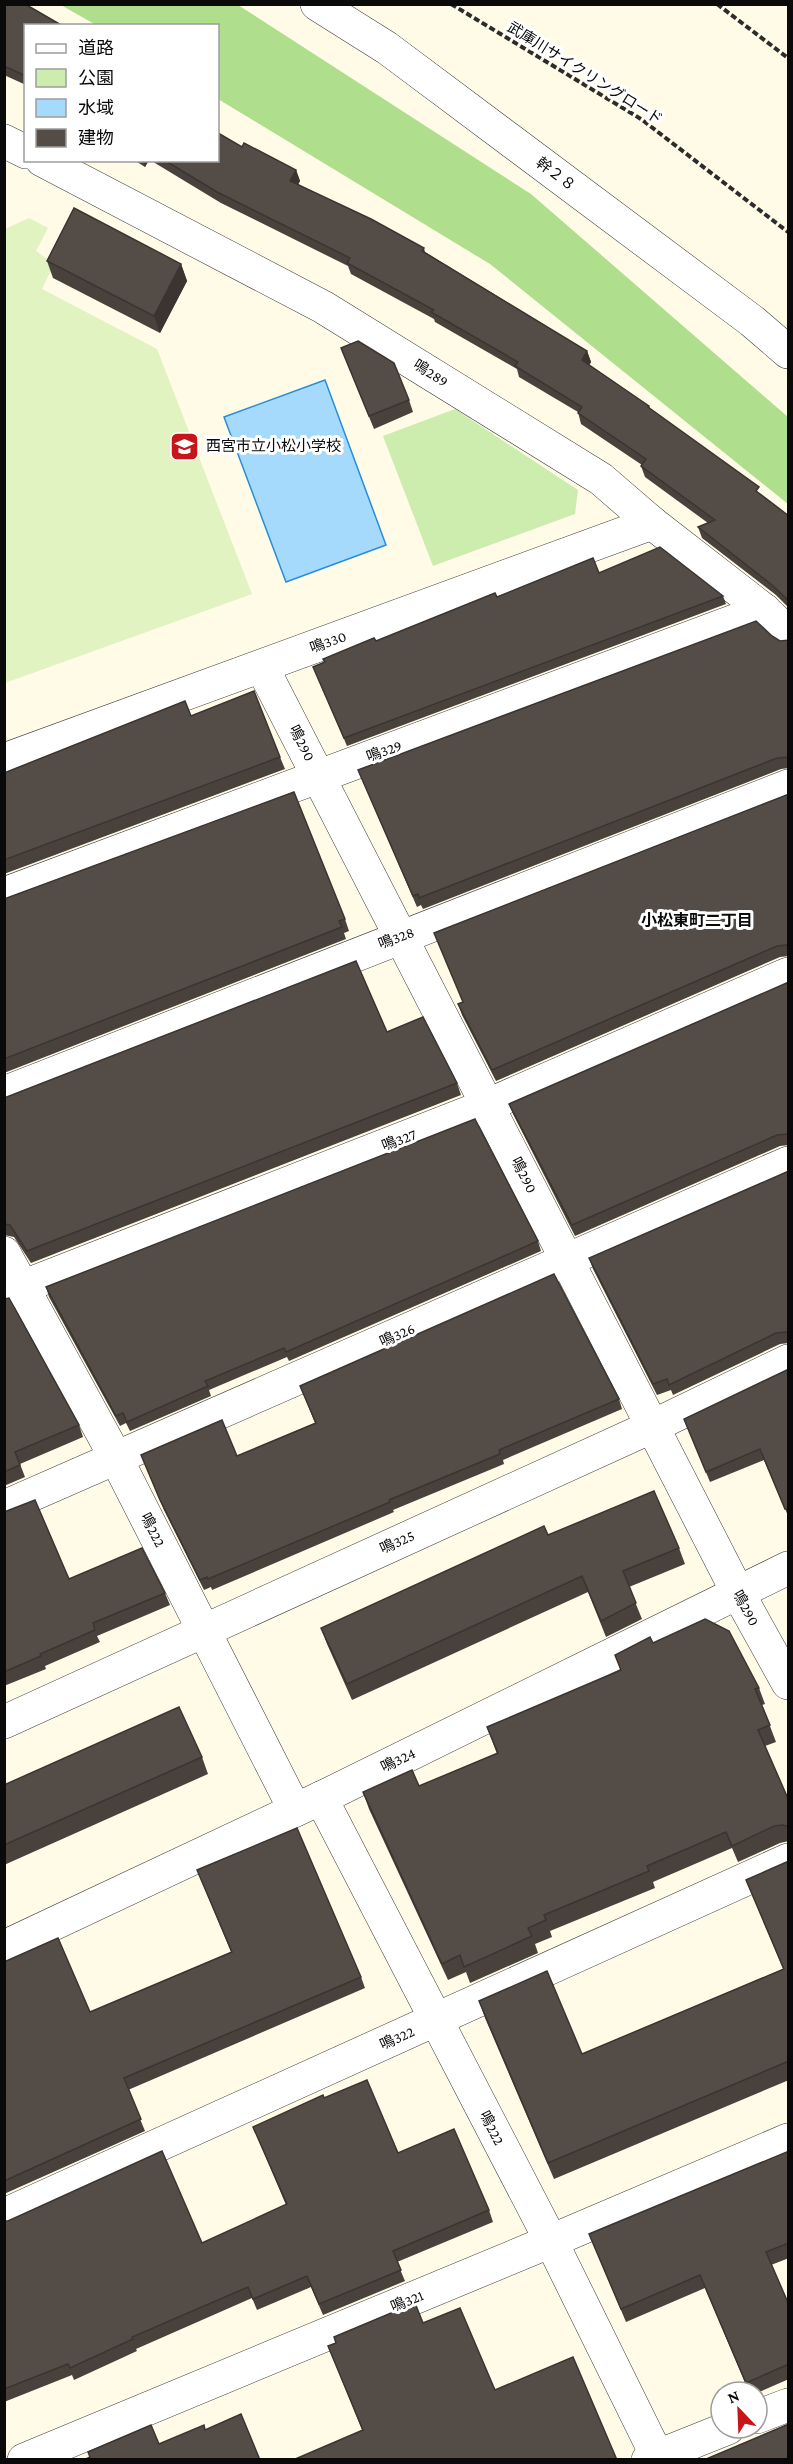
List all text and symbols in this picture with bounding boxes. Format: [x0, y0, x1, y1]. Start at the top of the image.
street label: 武庫川サイクリングロード [505, 19, 665, 127]
legend [24, 24, 219, 162]
text: 道路 [78, 38, 114, 58]
text: 公園 [78, 68, 114, 88]
text: 水域 [78, 98, 114, 118]
text: 建物 [78, 128, 114, 148]
street label: 幹２８ [533, 154, 579, 194]
street label: 鳴289 [411, 356, 451, 390]
school or university icon: 西宮市立小松小学校 [169, 430, 201, 462]
place label: 西宮市立小松小学校 [206, 438, 341, 454]
street label: 鳴330 [308, 628, 348, 656]
street label: 鳴290 [286, 722, 318, 764]
street label: 鳴329 [364, 737, 404, 765]
district label: 小松東町二丁目 [641, 912, 753, 929]
street label: 鳴328 [376, 924, 416, 952]
street label: 鳴327 [379, 1126, 419, 1154]
street label: 鳴290 [508, 1154, 540, 1196]
street label: 鳴326 [377, 1320, 417, 1350]
street label: 鳴222 [138, 1510, 168, 1550]
street label: 鳴325 [377, 1527, 417, 1557]
street label: 鳴290 [730, 1587, 762, 1629]
street label: 鳴324 [378, 1745, 418, 1775]
street label: 鳴322 [377, 2023, 417, 2053]
street label: 鳴222 [477, 2108, 507, 2148]
street label: 鳴321 [388, 2287, 426, 2315]
north arrow [709, 2380, 769, 2440]
text: N [725, 2387, 742, 2407]

